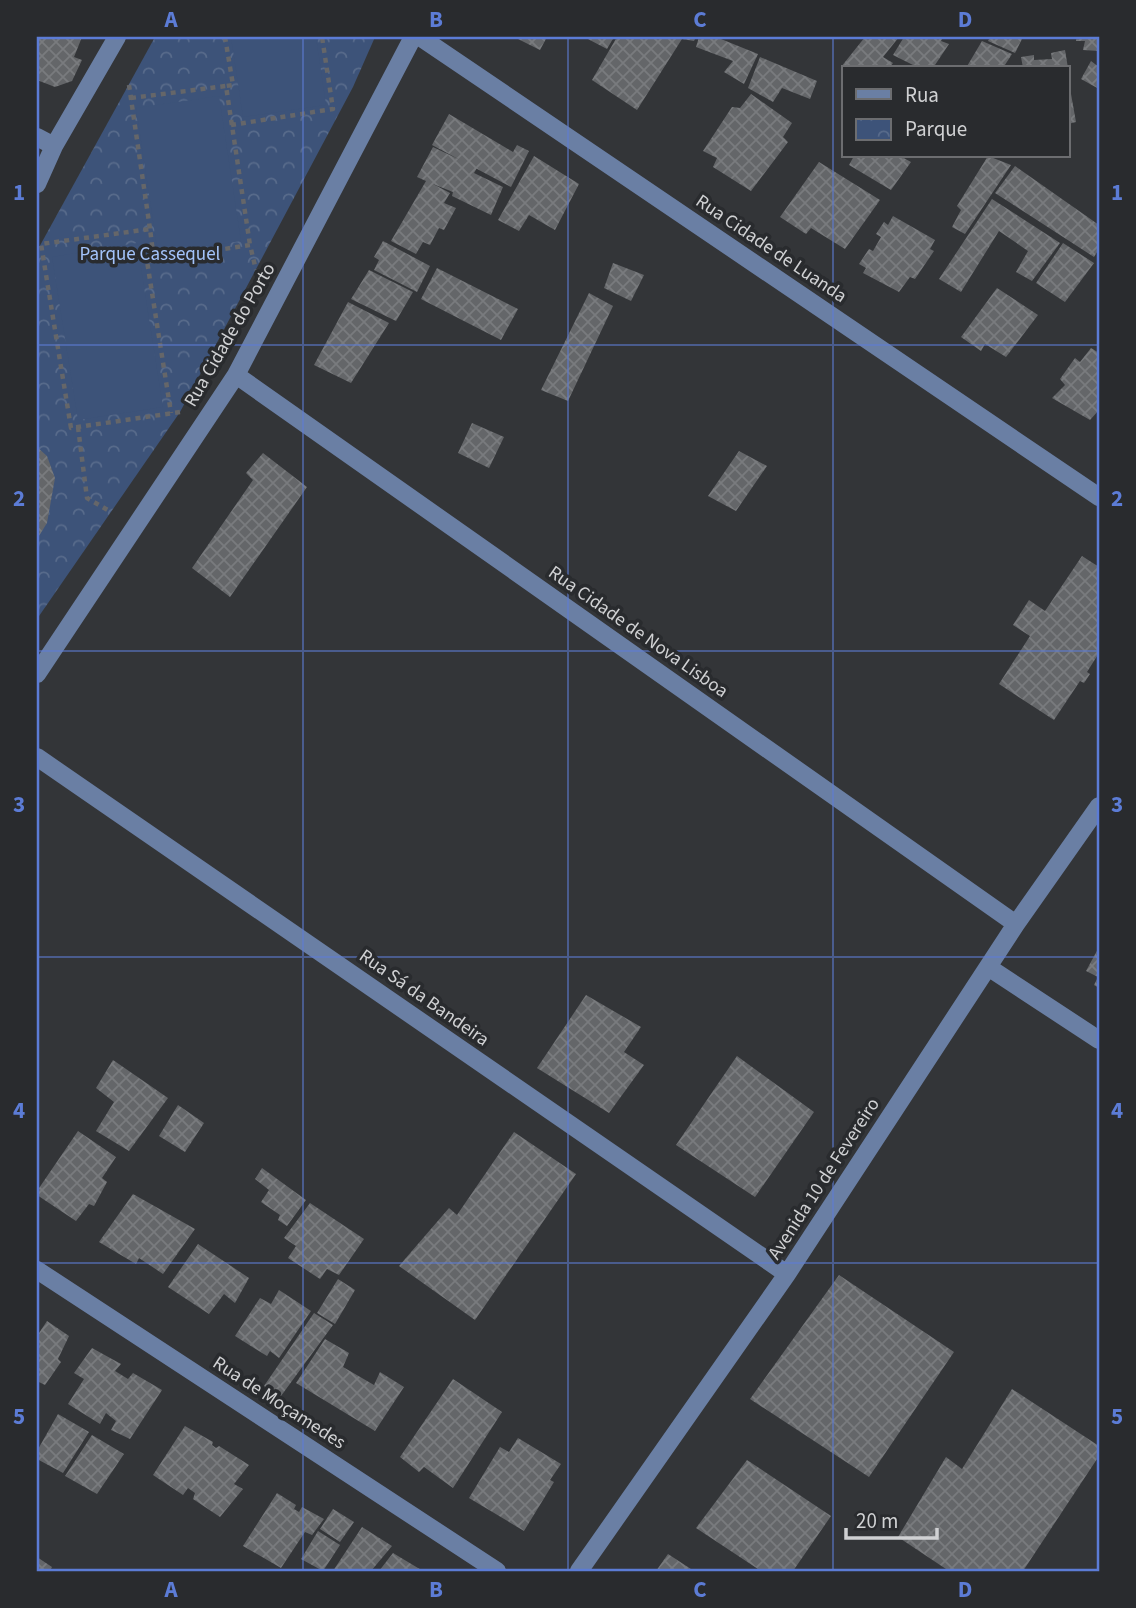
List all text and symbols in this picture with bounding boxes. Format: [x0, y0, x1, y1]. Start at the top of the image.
text: A [163, 3, 178, 36]
text: B [429, 3, 443, 36]
text: C [693, 3, 707, 36]
text: D [958, 3, 972, 36]
legend [842, 66, 1070, 158]
text: Rua [905, 80, 939, 110]
text: Parque [905, 114, 967, 144]
text: 1 [13, 176, 25, 209]
text: 1 [1111, 176, 1123, 209]
street label: Rua Cidade de Luanda [690, 188, 852, 310]
park label: Parque Cassequel [80, 241, 221, 268]
street label: Rua Cidade do Porto [178, 258, 282, 412]
text: 2 [13, 482, 25, 515]
text: 2 [1111, 482, 1123, 515]
street label: Rua Cidade de Nova Lisboa [543, 560, 733, 704]
text: 3 [13, 788, 25, 821]
text: 3 [1111, 788, 1123, 821]
street label: Rua Sá da Bandeira [353, 943, 495, 1053]
street label: Avenida 10 de Fevereiro [761, 1093, 887, 1265]
text: 4 [13, 1094, 25, 1127]
text: 4 [1111, 1094, 1123, 1127]
street label: Rua de Moçamedes [207, 1350, 351, 1456]
text: 5 [13, 1400, 25, 1433]
text: 5 [1111, 1400, 1123, 1433]
scale bar [846, 1496, 936, 1540]
text: 20 m [856, 1506, 898, 1536]
text: A [163, 1573, 178, 1606]
text: B [429, 1573, 443, 1606]
text: C [693, 1573, 707, 1606]
text: D [958, 1573, 972, 1606]

